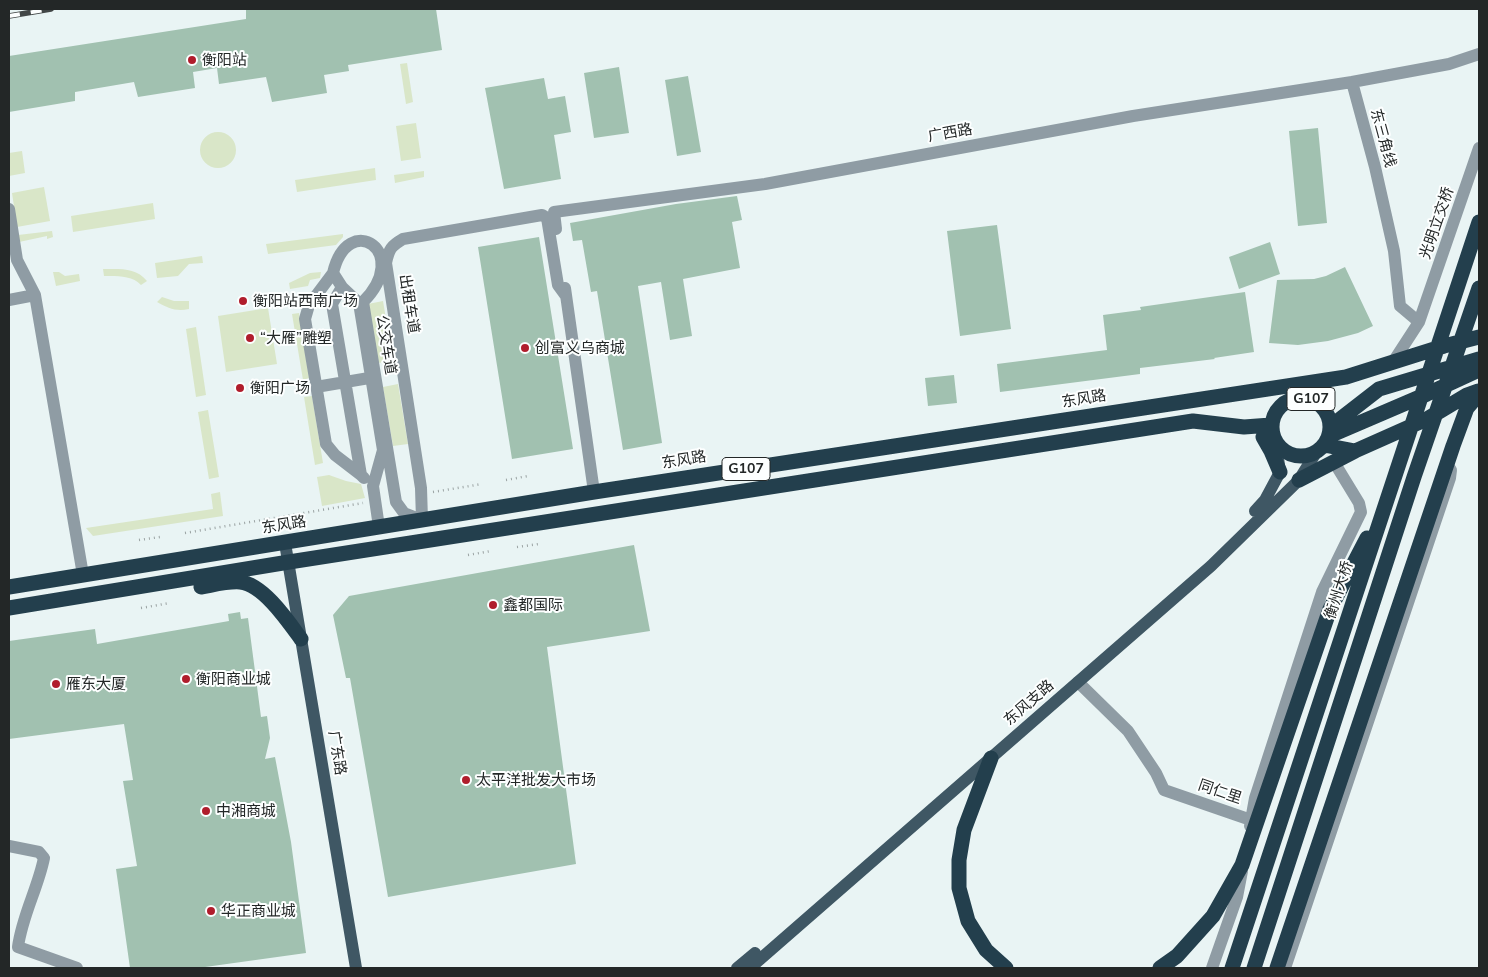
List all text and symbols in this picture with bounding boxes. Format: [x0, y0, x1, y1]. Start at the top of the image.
place label: 衡阳站 [202, 51, 247, 69]
marker: 衡阳站 [186, 54, 198, 66]
street label: 东三角线 [1367, 107, 1399, 169]
street label: 广西路 [926, 120, 974, 146]
street label: 光明立交桥 [1416, 185, 1458, 261]
street label: 出租车道 [395, 273, 423, 335]
place label: 衡阳站西南广场 [253, 292, 358, 310]
marker: 衡阳站西南广场 [237, 295, 249, 307]
street label: 公交车道 [372, 314, 400, 376]
place label: “大雁”雕塑 [260, 329, 332, 347]
marker: “大雁”雕塑 [244, 332, 256, 344]
place label: 创富义乌商城 [535, 339, 625, 357]
marker: 创富义乌商城 [519, 342, 531, 354]
place label: 衡阳广场 [250, 379, 310, 397]
marker: 衡阳广场 [234, 382, 246, 394]
street label: 东风路 [1060, 387, 1108, 411]
road number: G107 [1287, 388, 1335, 410]
street label: 东风路 [660, 448, 708, 472]
road number: G107 [722, 458, 770, 480]
street label: 东风路 [260, 513, 308, 537]
street label: 衡州大桥 [1321, 559, 1357, 621]
place label: 鑫都国际 [503, 596, 563, 614]
marker: 鑫都国际 [487, 599, 499, 611]
place label: 衡阳商业城 [196, 670, 271, 688]
marker: 衡阳商业城 [180, 673, 192, 685]
place label: 雁东大厦 [66, 675, 126, 693]
street label: 东风支路 [1000, 677, 1058, 729]
marker: 雁东大厦 [50, 678, 62, 690]
street label: 广东路 [325, 729, 349, 777]
place label: 太平洋批发大市场 [476, 771, 596, 789]
marker: 太平洋批发大市场 [460, 774, 472, 786]
street label: 同仁里 [1196, 776, 1244, 808]
place label: 中湘商城 [216, 802, 276, 820]
marker: 中湘商城 [200, 805, 212, 817]
place label: 华正商业城 [221, 902, 296, 920]
marker: 华正商业城 [205, 905, 217, 917]

